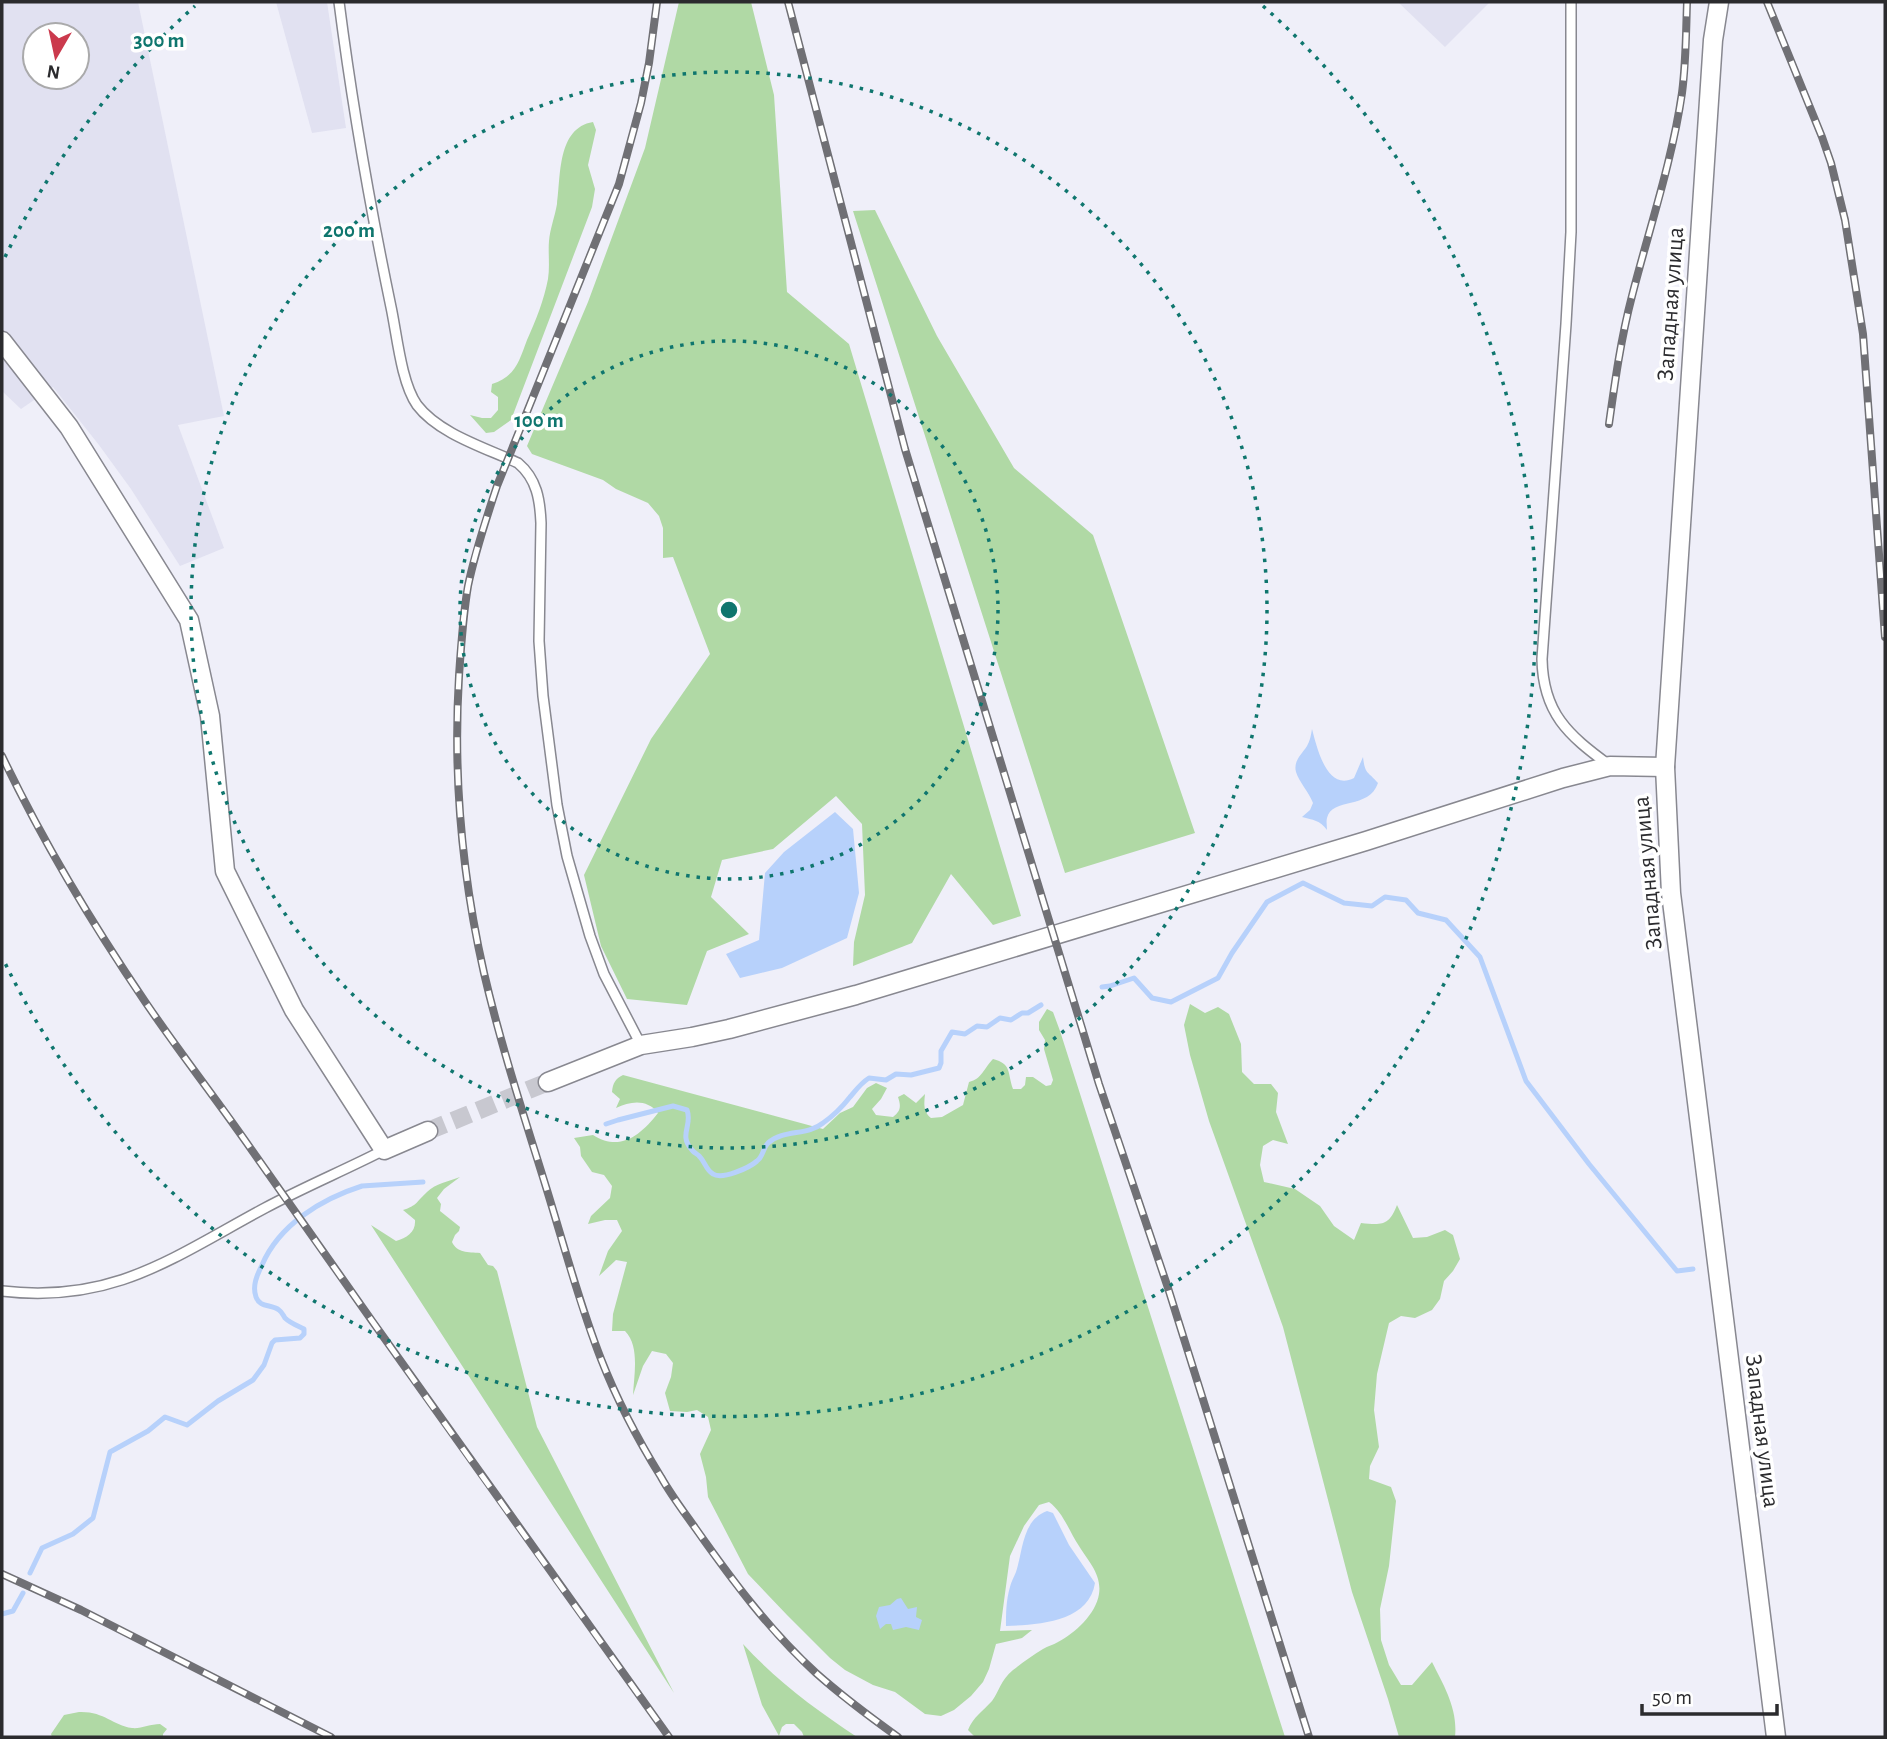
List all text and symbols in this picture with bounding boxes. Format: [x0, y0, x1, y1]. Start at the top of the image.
north arrow [21, 21, 91, 91]
text: 300 m [133, 30, 185, 51]
text: N [46, 61, 62, 82]
text: 200 m [323, 220, 375, 241]
street label: Западная улица [1654, 226, 1688, 382]
text: 100 m [514, 410, 564, 431]
centre of rings [717, 598, 741, 622]
street label: Западная улица [1629, 795, 1667, 951]
street label: Западная улица [1741, 1353, 1783, 1509]
scale bar [1642, 1672, 1777, 1716]
text: 50 m [1652, 1687, 1692, 1708]

